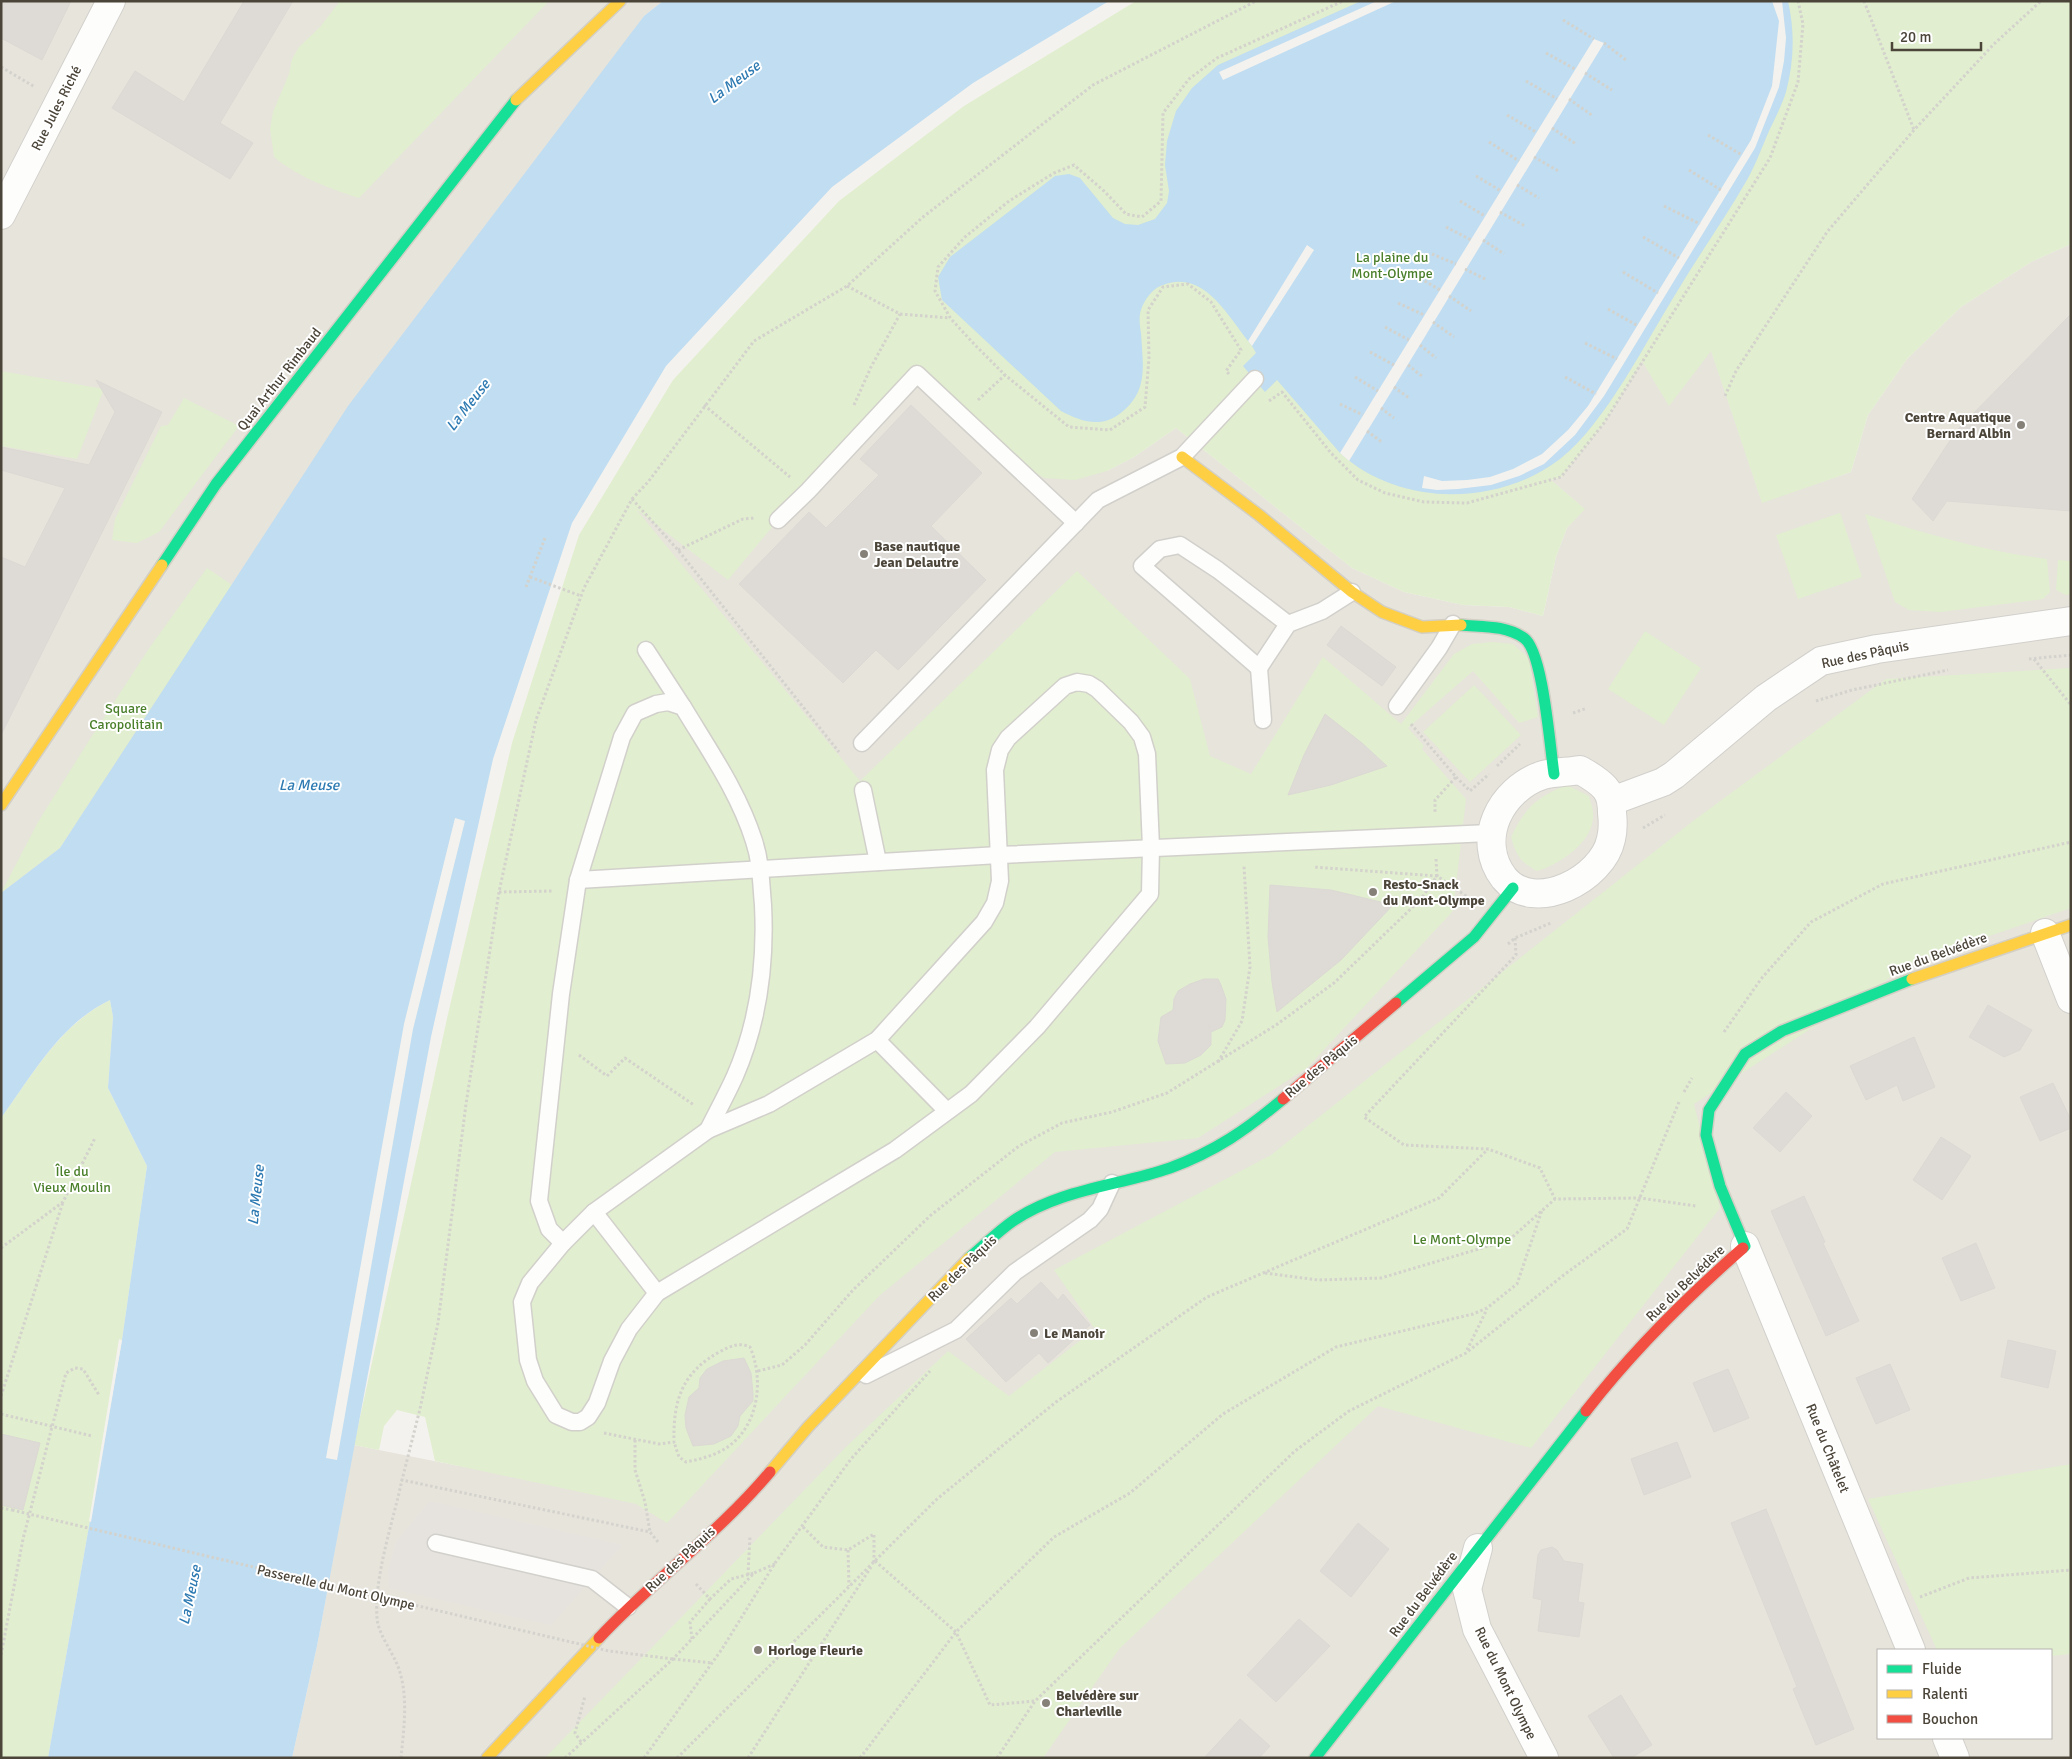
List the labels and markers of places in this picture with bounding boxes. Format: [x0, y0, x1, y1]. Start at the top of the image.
place label: Centre Aquatique Bernard Albin [1905, 409, 2011, 442]
marker: Centre Aquatique Bernard Albin [2015, 419, 2027, 431]
place label: Base nautique Jean Delautre [874, 538, 960, 571]
marker: Base nautique Jean Delautre [858, 548, 870, 560]
place label: Resto-Snack du Mont-Olympe [1383, 876, 1485, 909]
marker: Resto-Snack du Mont-Olympe [1367, 886, 1379, 898]
place label: Le Manoir [1044, 1325, 1105, 1342]
marker: Le Manoir [1028, 1327, 1040, 1339]
place label: Horloge Fleurie [768, 1642, 863, 1659]
marker: Horloge Fleurie [752, 1644, 764, 1656]
place label: Belvédère sur Charleville [1056, 1687, 1139, 1720]
marker: Belvédère sur Charleville [1040, 1697, 1052, 1709]

